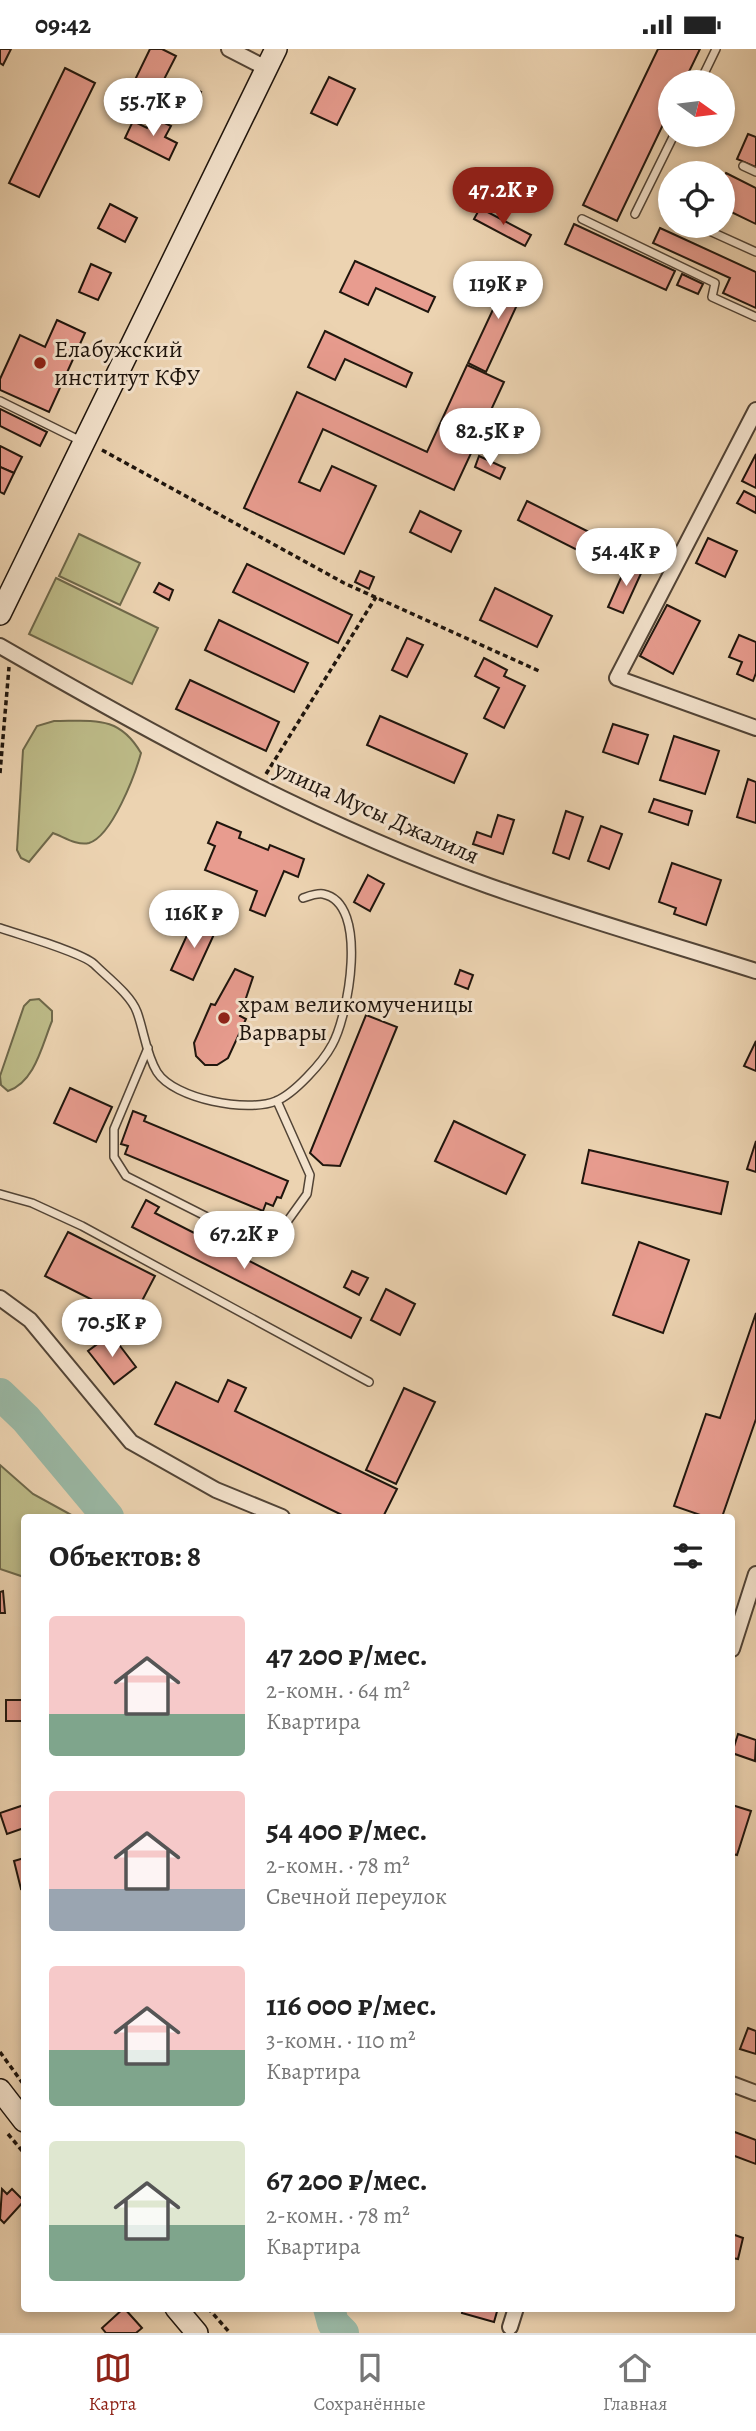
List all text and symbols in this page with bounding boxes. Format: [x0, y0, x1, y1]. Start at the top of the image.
text: 09:42 [35, 7, 91, 42]
north arrow [658, 70, 735, 147]
map controls [658, 70, 735, 238]
pin: 55.7K ₽ [88, 78, 218, 138]
text: 55.7K ₽ [120, 85, 186, 116]
button: locate [658, 161, 735, 238]
pin: 47.2K ₽ [438, 167, 568, 227]
text: 47.2K ₽ [469, 174, 537, 205]
pin: 119K ₽ [441, 261, 555, 321]
text: 119K ₽ [469, 268, 527, 299]
place label: Елабужский институт КФУ [54, 333, 200, 393]
marker: Елабужский институт КФУ [32, 355, 48, 371]
pin: 82.5K ₽ [425, 409, 555, 468]
text: 82.5K ₽ [455, 415, 525, 446]
pin: 54.4K ₽ [561, 529, 691, 588]
text: 54.4K ₽ [592, 535, 660, 566]
street label: улица Мусы Джалиля [269, 752, 484, 872]
pin: 116K ₽ [137, 891, 251, 950]
text: 116K ₽ [165, 897, 223, 928]
place label: храм великомученицы Варвары [238, 988, 474, 1048]
marker: храм великомученицы Варвары [216, 1010, 232, 1026]
pin: 67.2K ₽ [179, 1211, 309, 1271]
text: 67.2K ₽ [210, 1218, 278, 1249]
pin: 70.5K ₽ [47, 1299, 177, 1359]
text: 70.5K ₽ [78, 1306, 146, 1337]
text: Объектов: 8 [49, 1536, 201, 1576]
icon: filters [669, 1537, 707, 1575]
text: 47 200 ₽/мес. [266, 1635, 428, 1675]
icon: home [105, 1644, 189, 1728]
text: 2-комн. · 64 m² [266, 1675, 410, 1706]
text: Квартира [266, 1706, 361, 1737]
text: 54 400 ₽/мес. [266, 1810, 427, 1850]
icon: home [105, 1819, 189, 1903]
text: 2-комн. · 78 m² [266, 1850, 410, 1881]
text: Свечной переулок [266, 1881, 447, 1912]
text: 116 000 ₽/мес. [266, 1985, 437, 2025]
icon: home [105, 1994, 189, 2078]
text: 3-комн. · 110 m² [266, 2025, 416, 2056]
text: Квартира [266, 2056, 361, 2087]
text: 67 200 ₽/мес. [266, 2160, 428, 2200]
icon: home [105, 2169, 189, 2253]
text: 2-комн. · 78 m² [266, 2200, 410, 2231]
text: Квартира [266, 2231, 361, 2262]
tab: Карта [89, 2349, 136, 2417]
tab: Сохранённые [314, 2349, 426, 2417]
tab: Главная [603, 2349, 667, 2417]

